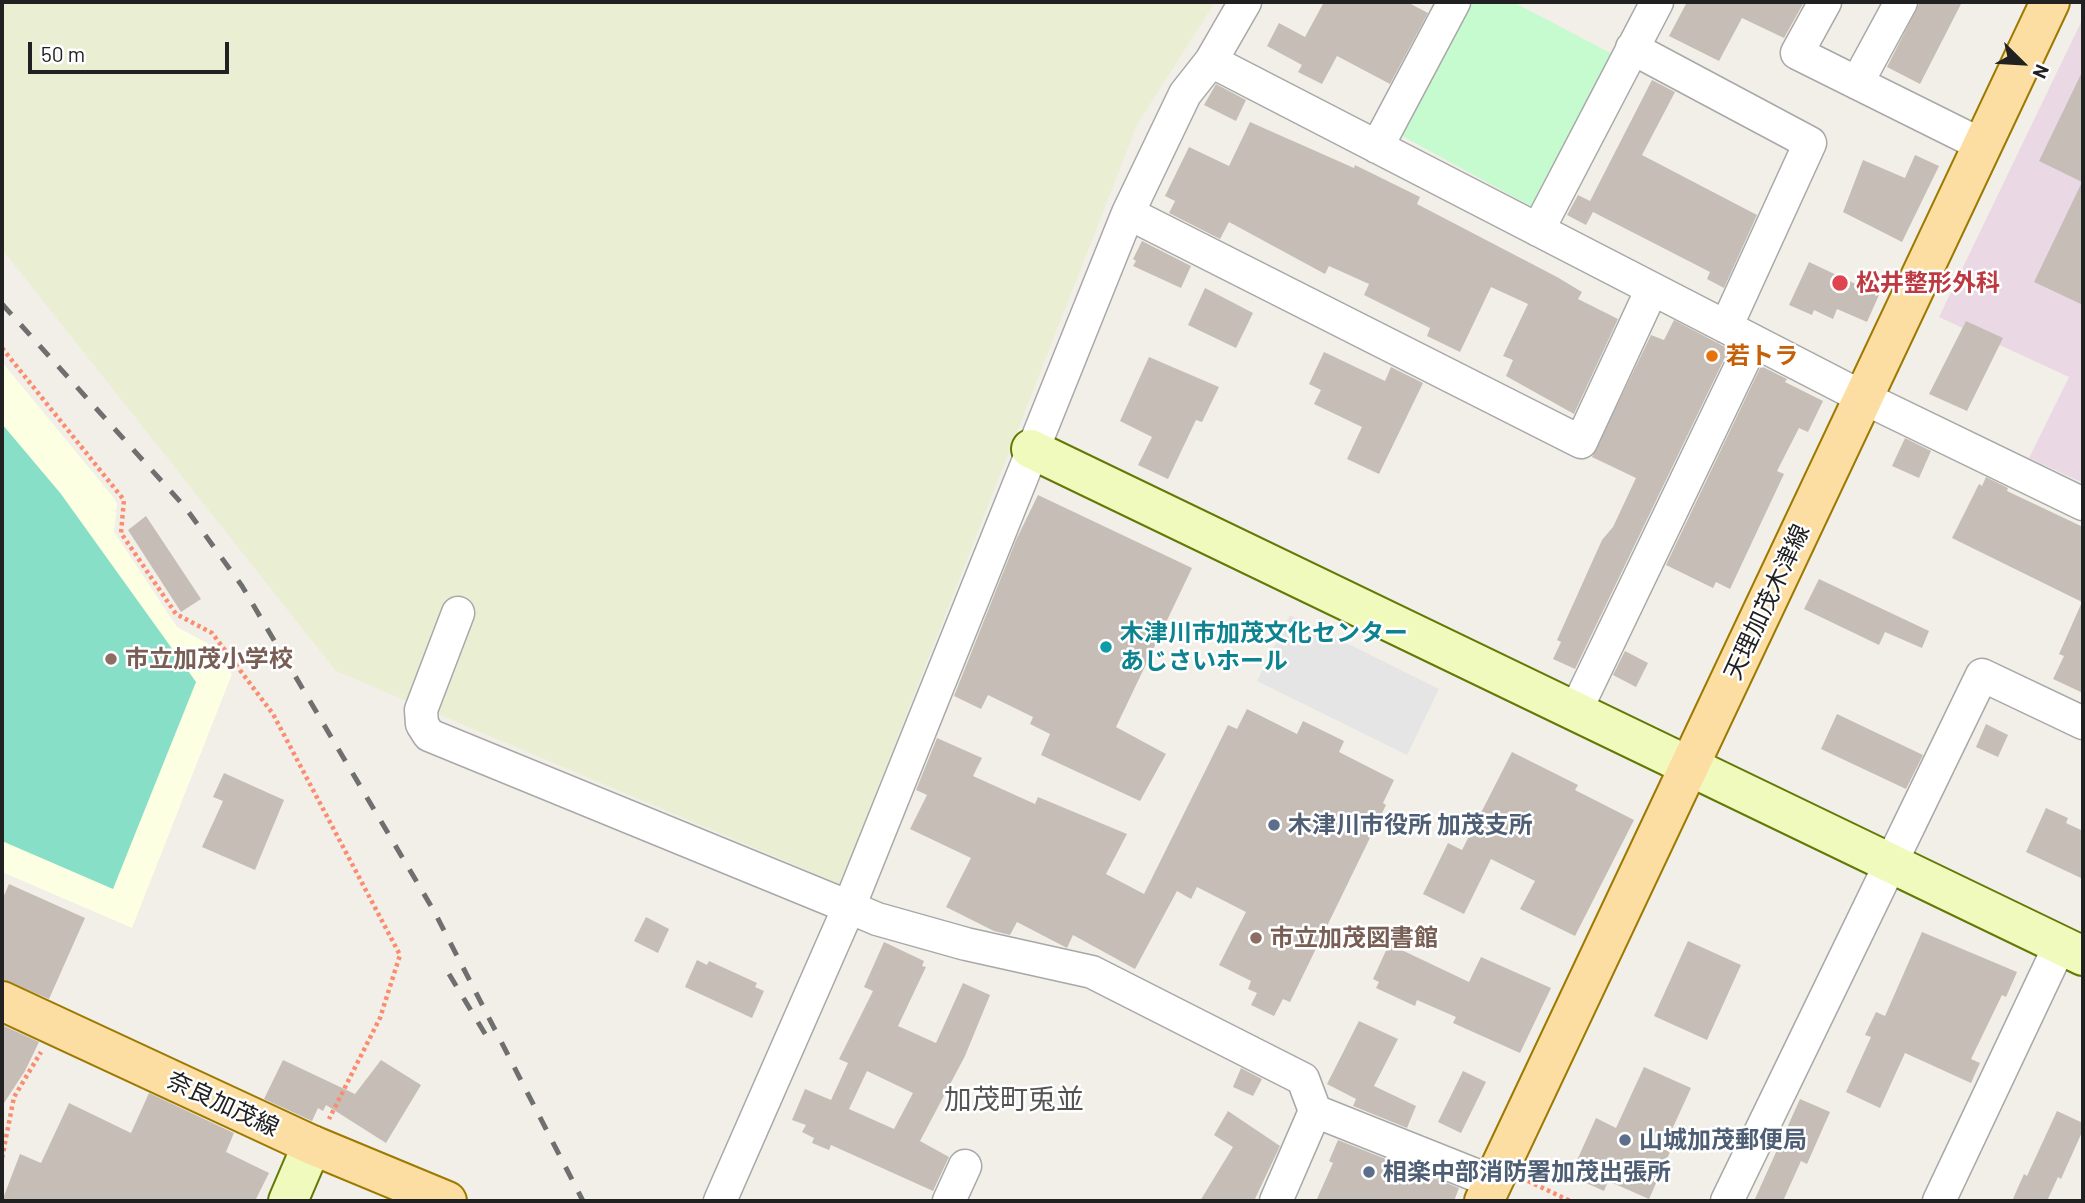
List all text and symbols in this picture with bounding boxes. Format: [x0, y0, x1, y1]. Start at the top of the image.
scale bar [32, 28, 233, 72]
north arrow [1987, 28, 2057, 98]
text: 50 m [41, 41, 85, 66]
text: N [2029, 61, 2055, 82]
place label: 松井整形外科 [1856, 269, 2000, 297]
marker: 松井整形外科 [1830, 273, 1850, 293]
place label: 若トラ [1726, 342, 1798, 370]
marker: 若トラ [1704, 348, 1720, 364]
street label: 天理加茂木津線 [1718, 520, 1816, 684]
place label: 木津川市加茂文化センター あじさいホール [1120, 619, 1408, 675]
marker: 木津川市加茂文化センター あじさいホール [1098, 639, 1114, 655]
place label: 市立加茂小学校 [125, 645, 293, 673]
marker: 市立加茂小学校 [103, 651, 119, 667]
place label: 木津川市役所 加茂支所 [1288, 811, 1533, 839]
marker: 木津川市役所 加茂支所 [1266, 817, 1282, 833]
place label: 市立加茂図書館 [1270, 924, 1438, 952]
marker: 市立加茂図書館 [1248, 930, 1264, 946]
street label: 奈良加茂線 [163, 1066, 283, 1142]
district label: 加茂町兎並 [944, 1083, 1084, 1117]
place label: 山城加茂郵便局 [1639, 1126, 1807, 1154]
marker: 山城加茂郵便局 [1617, 1132, 1633, 1148]
place label: 相楽中部消防署加茂出張所 [1383, 1158, 1671, 1186]
marker: 相楽中部消防署加茂出張所 [1361, 1164, 1377, 1180]

